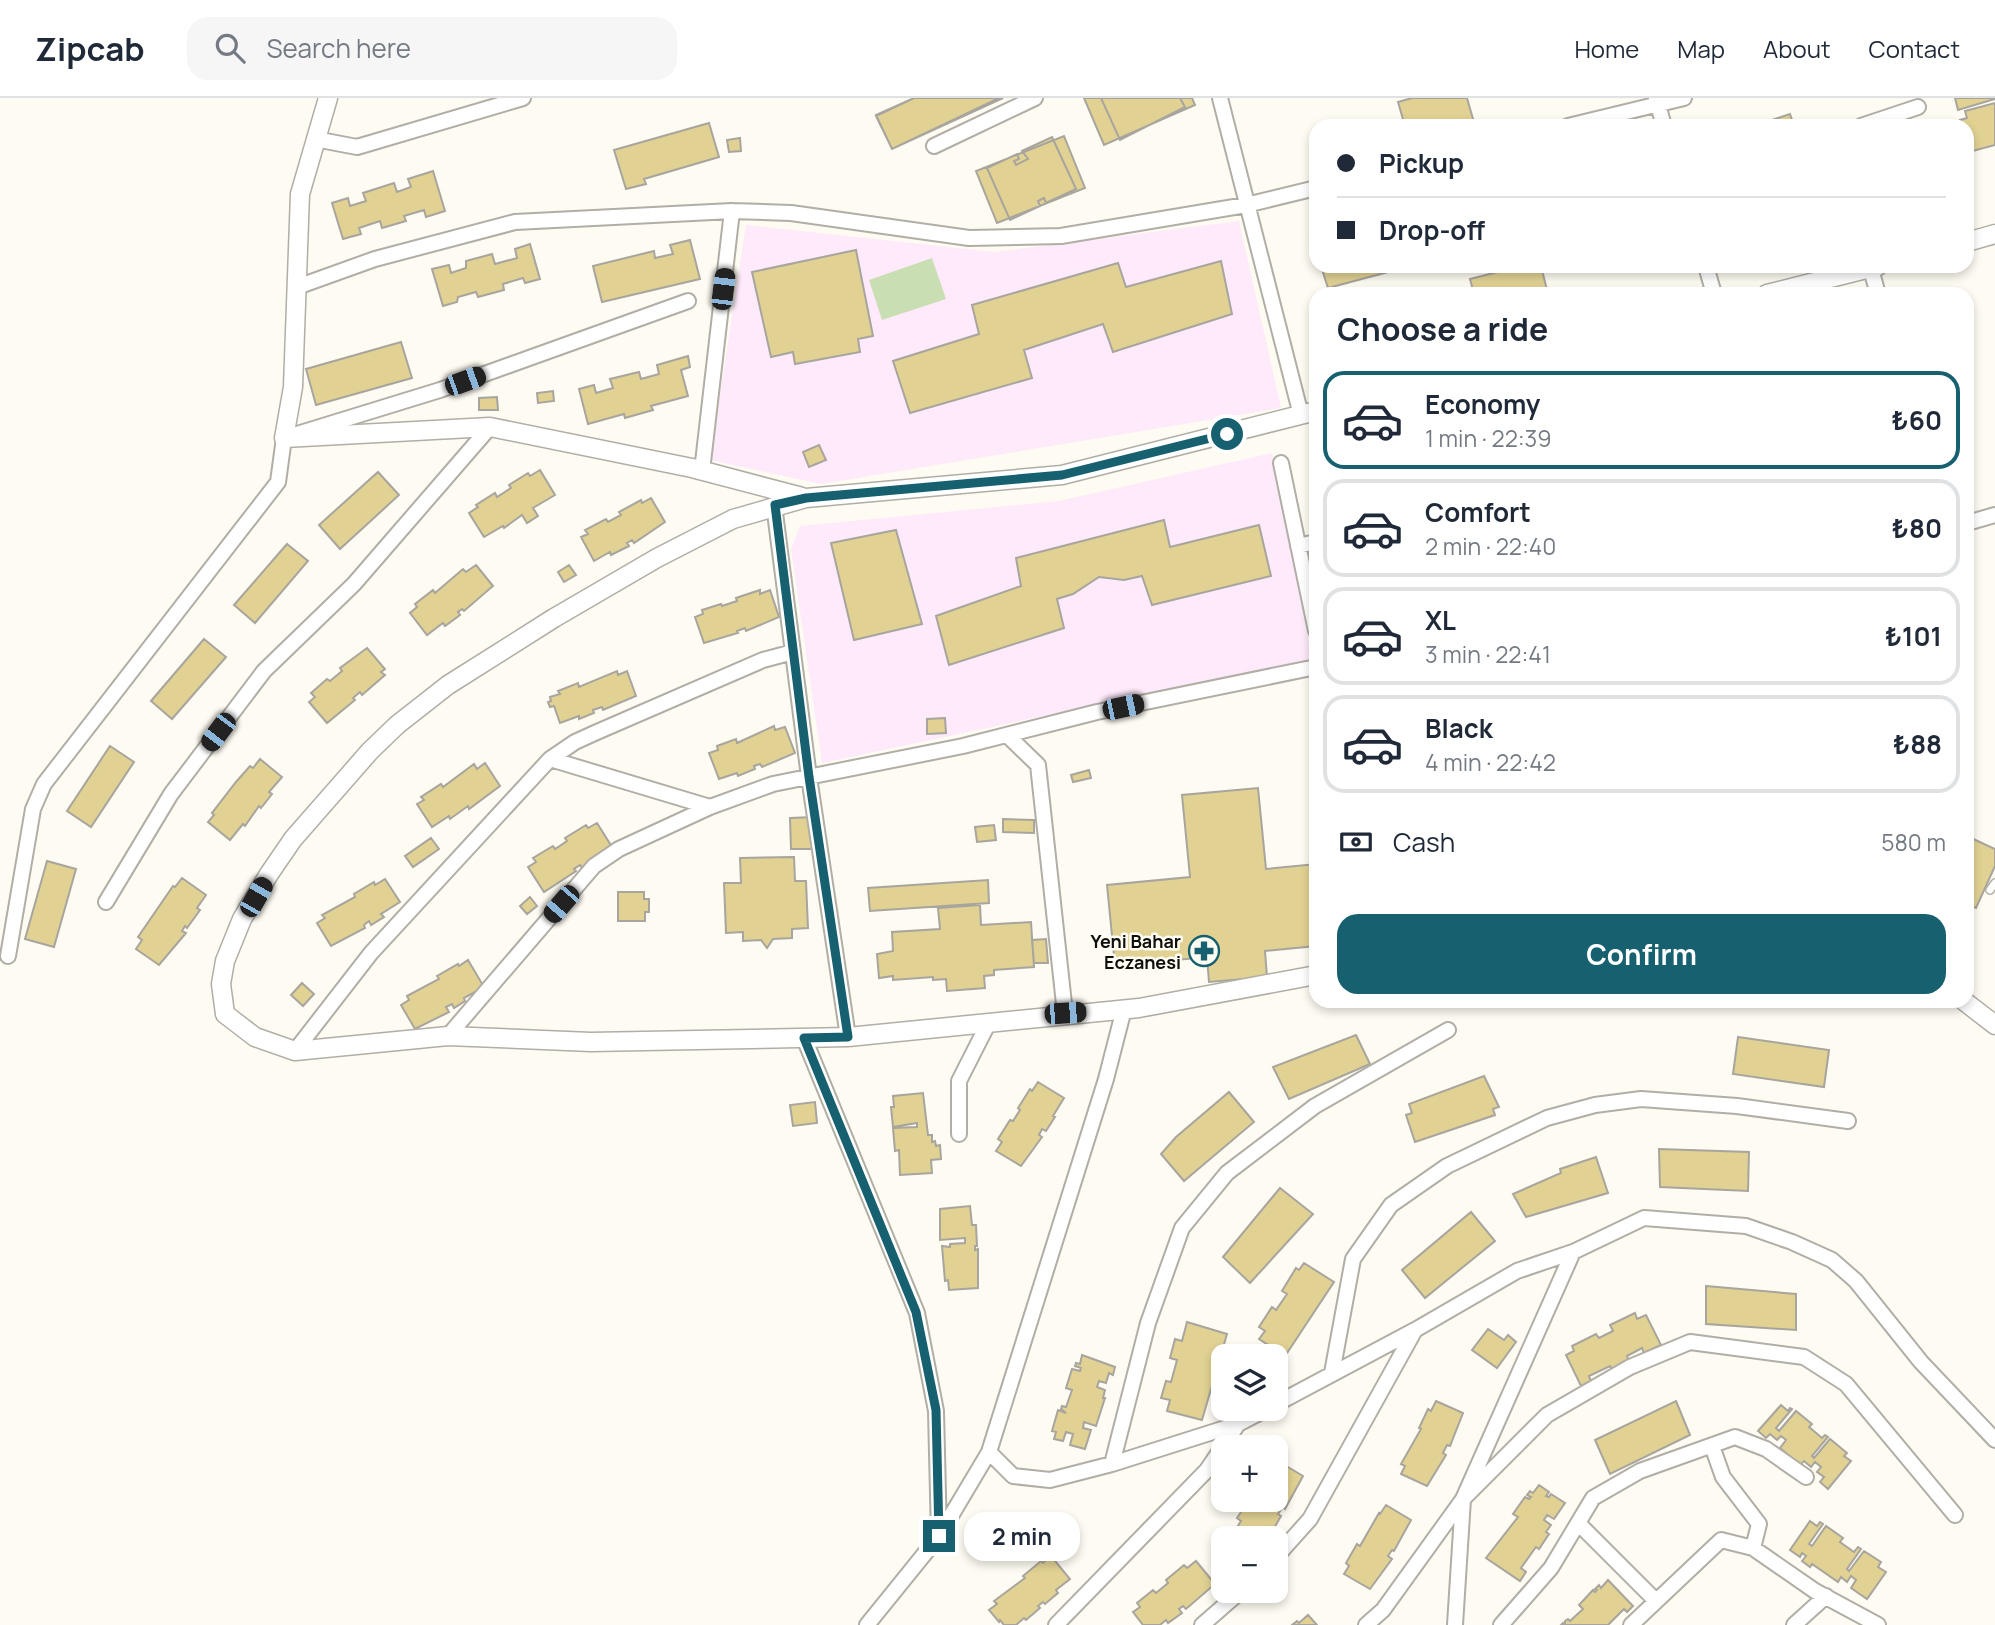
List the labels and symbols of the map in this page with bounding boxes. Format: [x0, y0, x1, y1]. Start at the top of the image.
car [711, 267, 736, 311]
car [442, 364, 489, 398]
route start [1211, 418, 1243, 450]
car [1101, 692, 1146, 722]
car [197, 709, 240, 755]
car [237, 874, 276, 920]
car [540, 881, 583, 927]
place label: Yeni Bahar Eczanesi [1090, 929, 1181, 974]
pharmacy icon: Yeni Bahar Eczanesi [1187, 934, 1221, 968]
car [1044, 1001, 1087, 1025]
callout: 2 min [964, 1512, 1079, 1560]
route end [923, 1520, 955, 1552]

